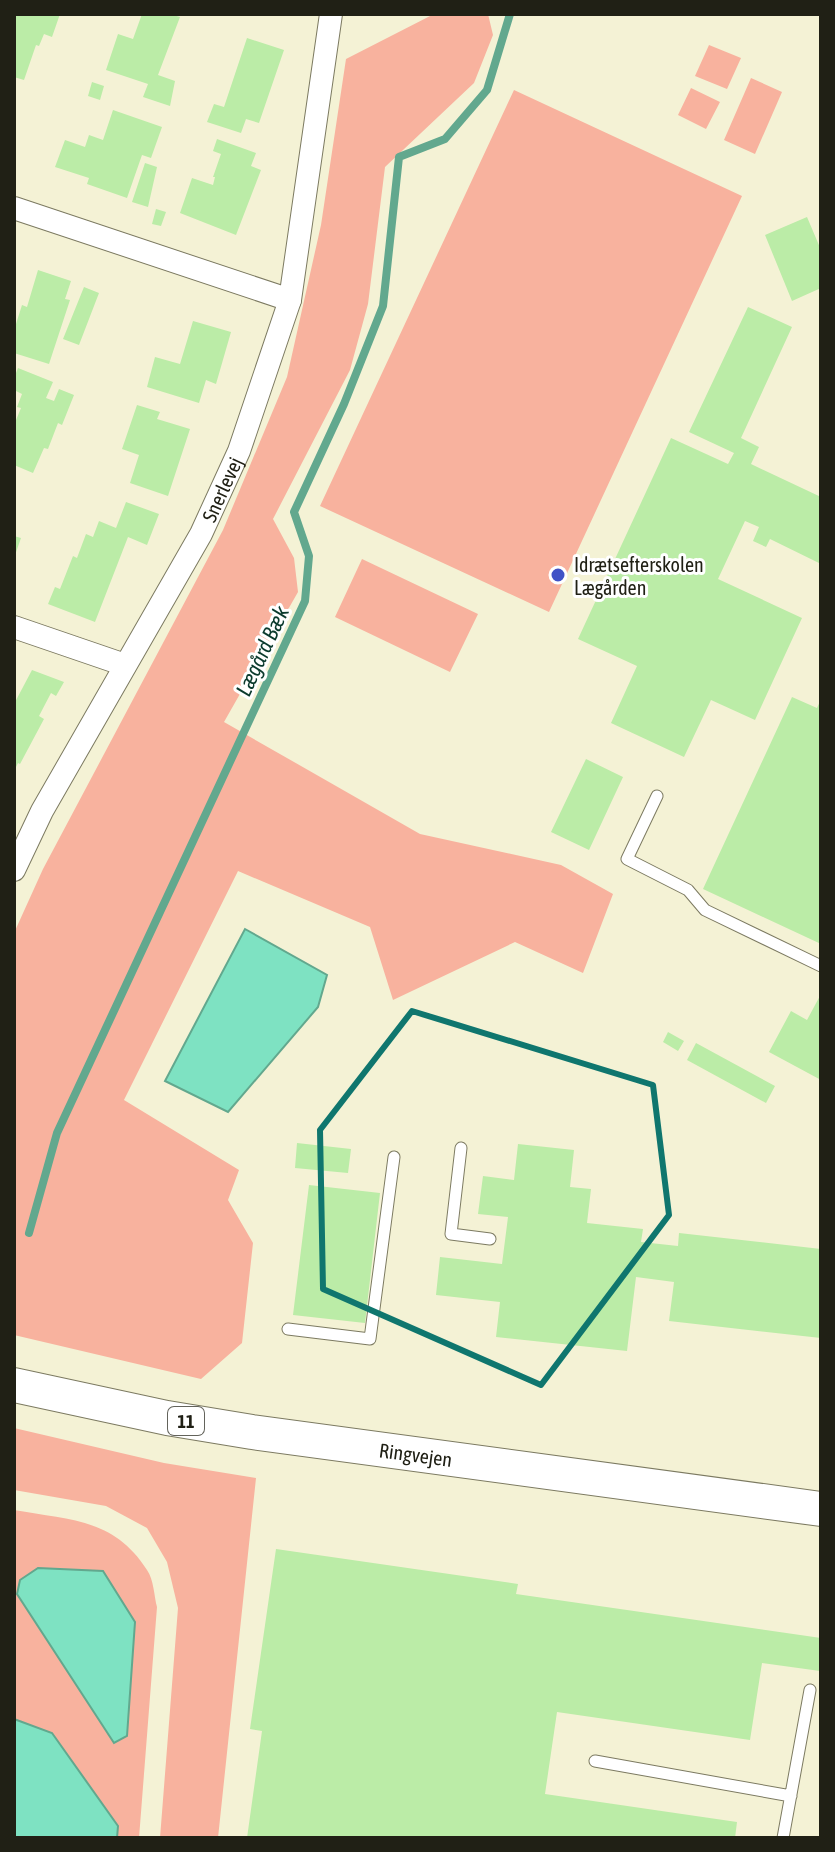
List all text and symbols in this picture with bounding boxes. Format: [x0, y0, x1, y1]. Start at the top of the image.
street label: Snerlevej [197, 453, 246, 525]
place label: Idrætsefterskolen Lægården [574, 553, 704, 599]
marker: Idrætsefterskolen Lægården [549, 566, 567, 584]
water label: Lægård Bæk [230, 602, 294, 700]
road number: 11 [168, 1407, 204, 1435]
street label: Ringvejen [378, 1438, 454, 1470]

